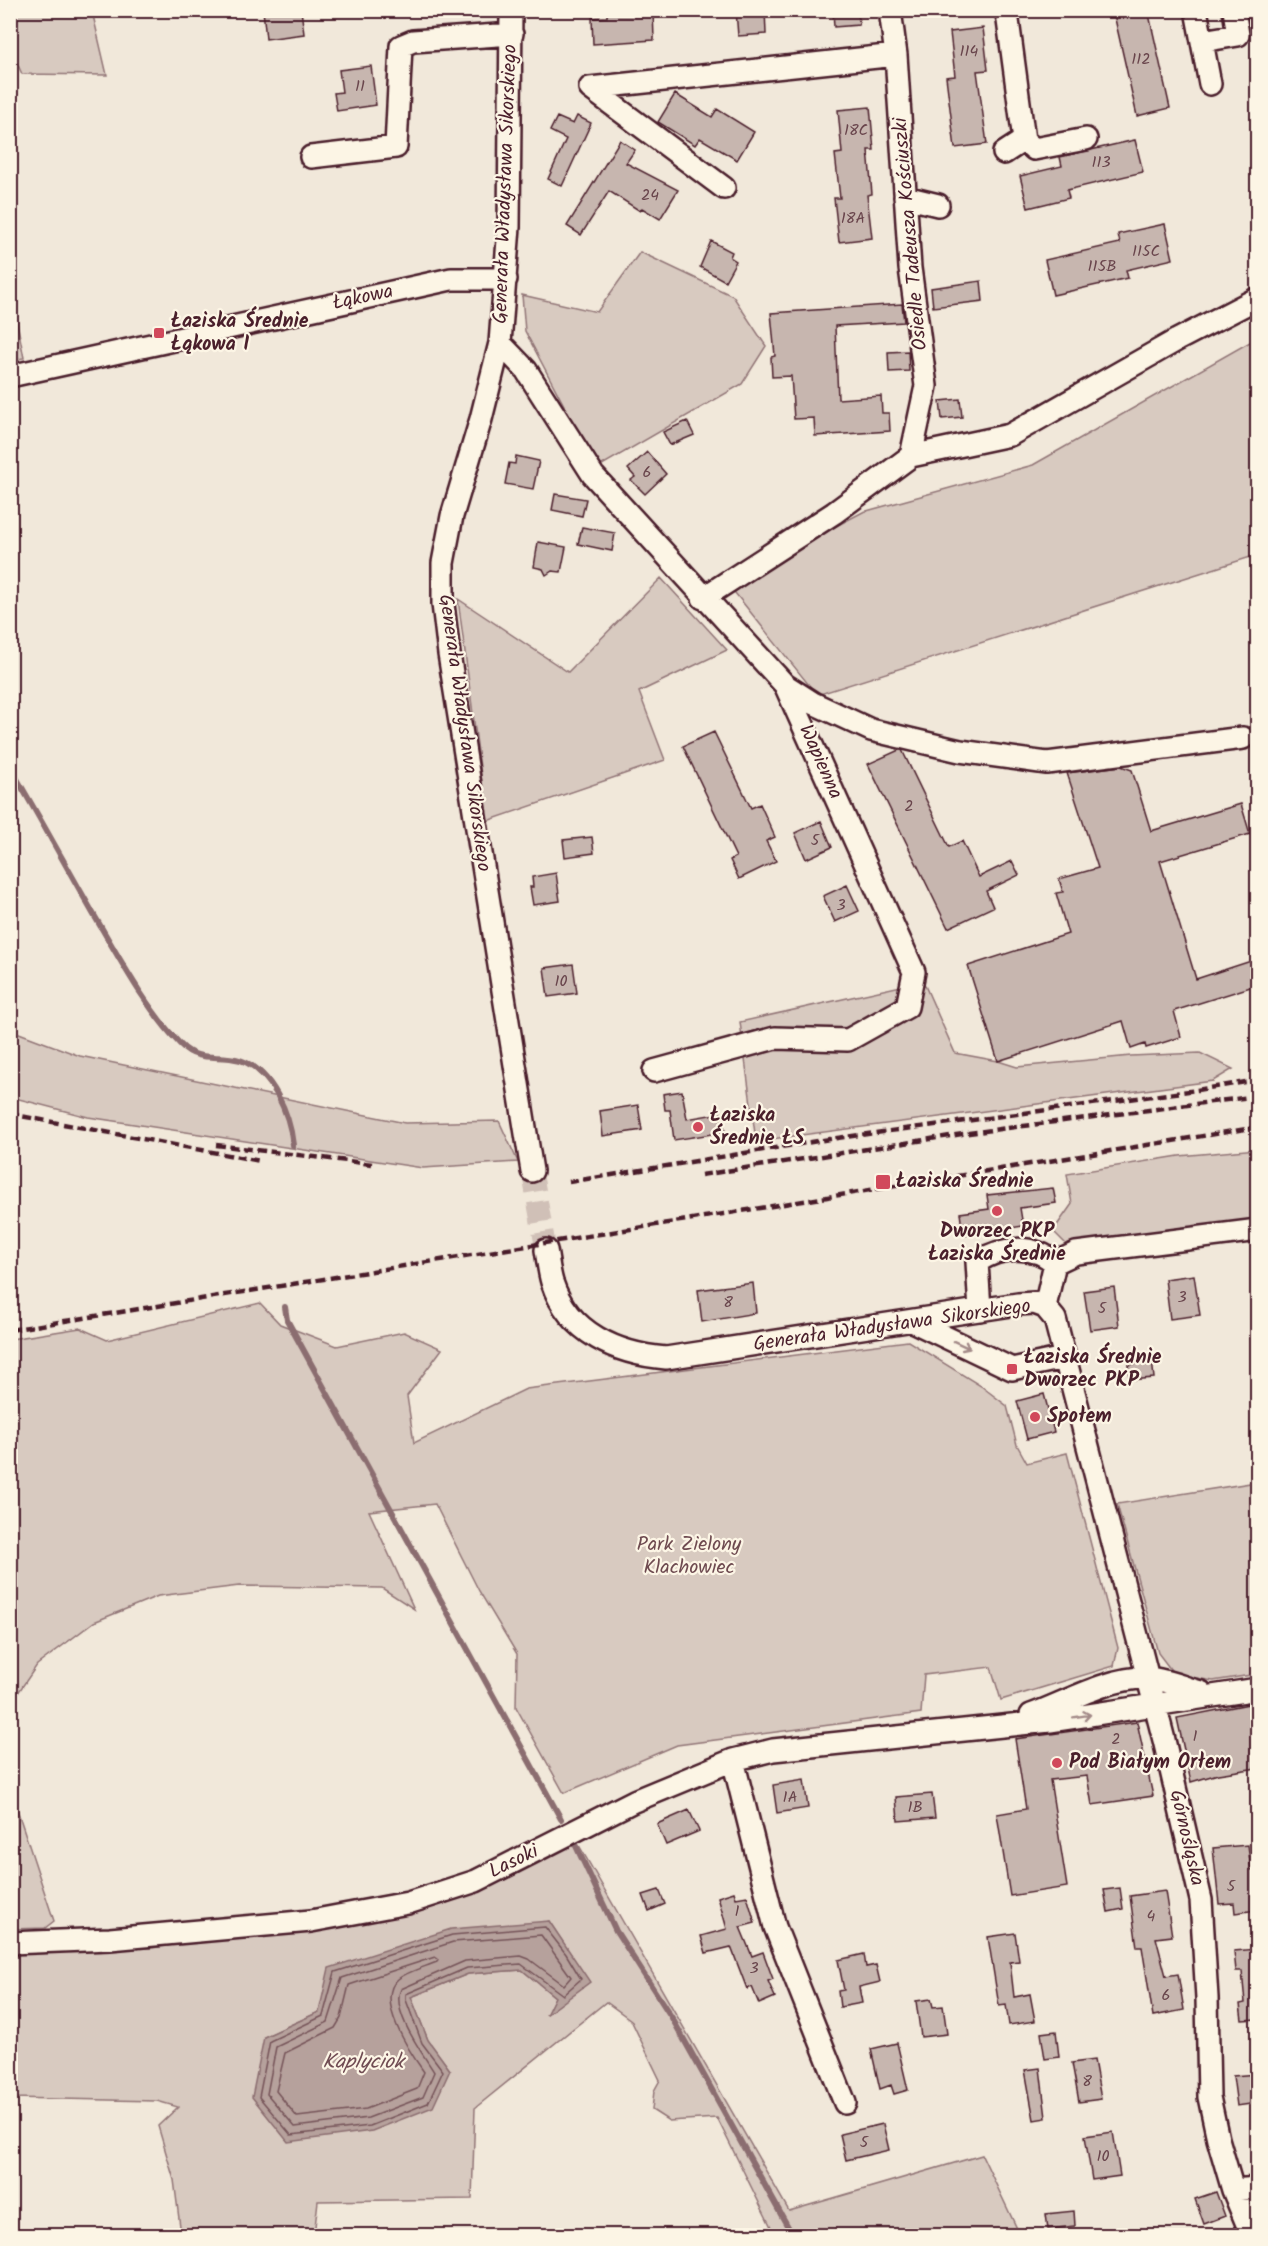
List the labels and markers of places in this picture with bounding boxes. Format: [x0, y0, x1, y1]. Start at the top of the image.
place label: Łaziska Średnie Łąkowa I [171, 306, 309, 361]
marker: Łaziska Średnie Łąkowa I [152, 326, 166, 340]
place label: Łaziska Średnie ŁS [710, 1100, 805, 1155]
marker: Łaziska Średnie ŁS [691, 1120, 705, 1134]
place label: Łaziska Średnie [896, 1166, 1034, 1198]
marker: Łaziska Średnie [874, 1173, 892, 1191]
marker: Dworzec PKP Łaziska Średnie [990, 1204, 1004, 1218]
place label: Dworzec PKP Łaziska Średnie [928, 1216, 1066, 1271]
place label: Łaziska Średnie Dworzec PKP [1024, 1342, 1162, 1397]
marker: Łaziska Średnie Dworzec PKP [1005, 1362, 1019, 1376]
place label: Społem [1047, 1401, 1112, 1433]
marker: Społem [1028, 1410, 1042, 1424]
place label: Pod Białym Orłem [1069, 1747, 1231, 1779]
marker: Pod Białym Orłem [1050, 1756, 1064, 1770]

